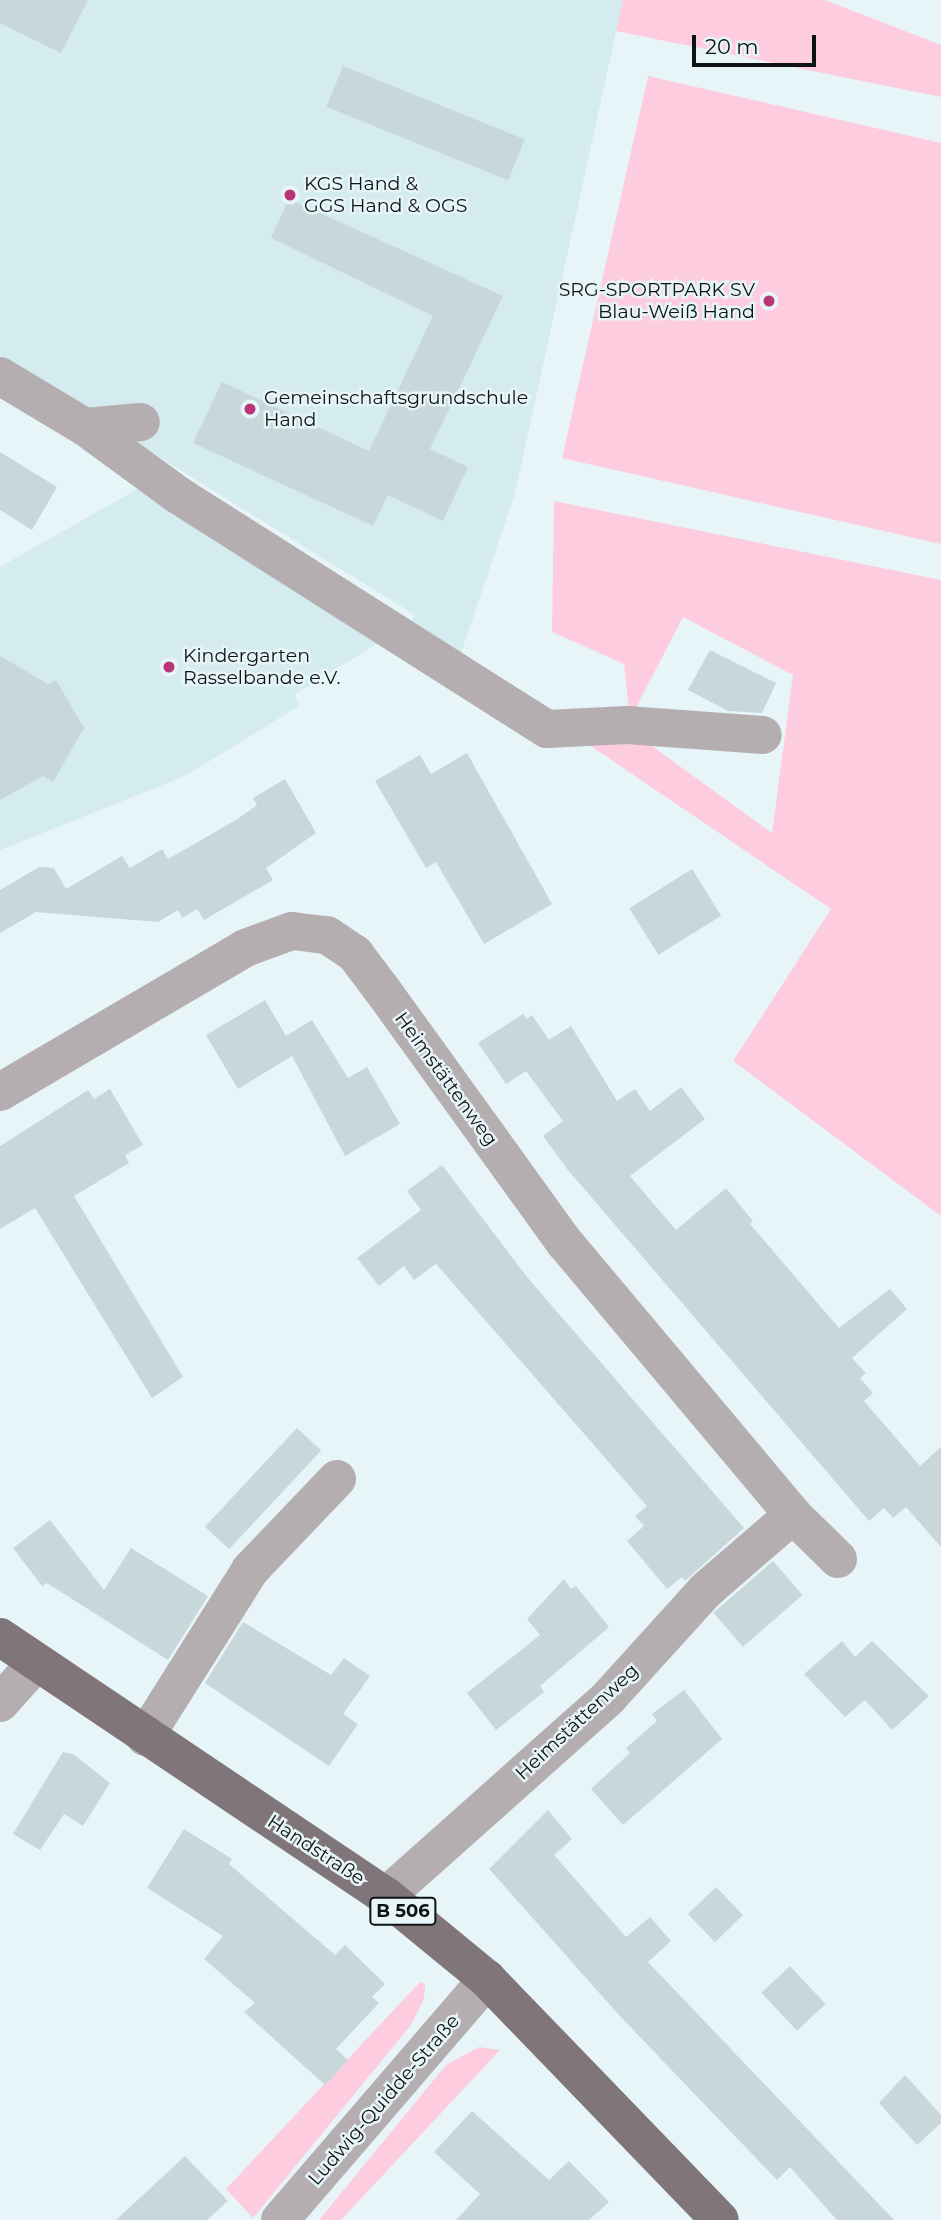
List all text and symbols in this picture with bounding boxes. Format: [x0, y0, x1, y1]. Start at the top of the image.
scale bar [696, 21, 820, 65]
text: 20 m [705, 34, 759, 59]
place label: KGS Hand & GGS Hand & OGS [304, 173, 467, 217]
marker: KGS Hand & GGS Hand & OGS [282, 187, 298, 203]
place label: SRG-SPORTPARK SV Blau-Weiß Hand [559, 279, 755, 323]
marker: SRG-SPORTPARK SV Blau-Weiß Hand [761, 293, 777, 309]
place label: Gemeinschaftsgrundschule Hand [264, 387, 528, 431]
marker: Gemeinschaftsgrundschule Hand [242, 401, 258, 417]
place label: Kindergarten Rasselbande e.V. [183, 645, 341, 689]
marker: Kindergarten Rasselbande e.V. [161, 659, 177, 675]
street label: Heimstättenweg [390, 1008, 502, 1150]
street label: Heimstättenweg [511, 1659, 643, 1785]
street label: Handstraße [263, 1810, 369, 1890]
road number: B 506 [368, 1896, 438, 1926]
street label: Ludwig-Quidde-Straße [304, 2010, 464, 2190]

